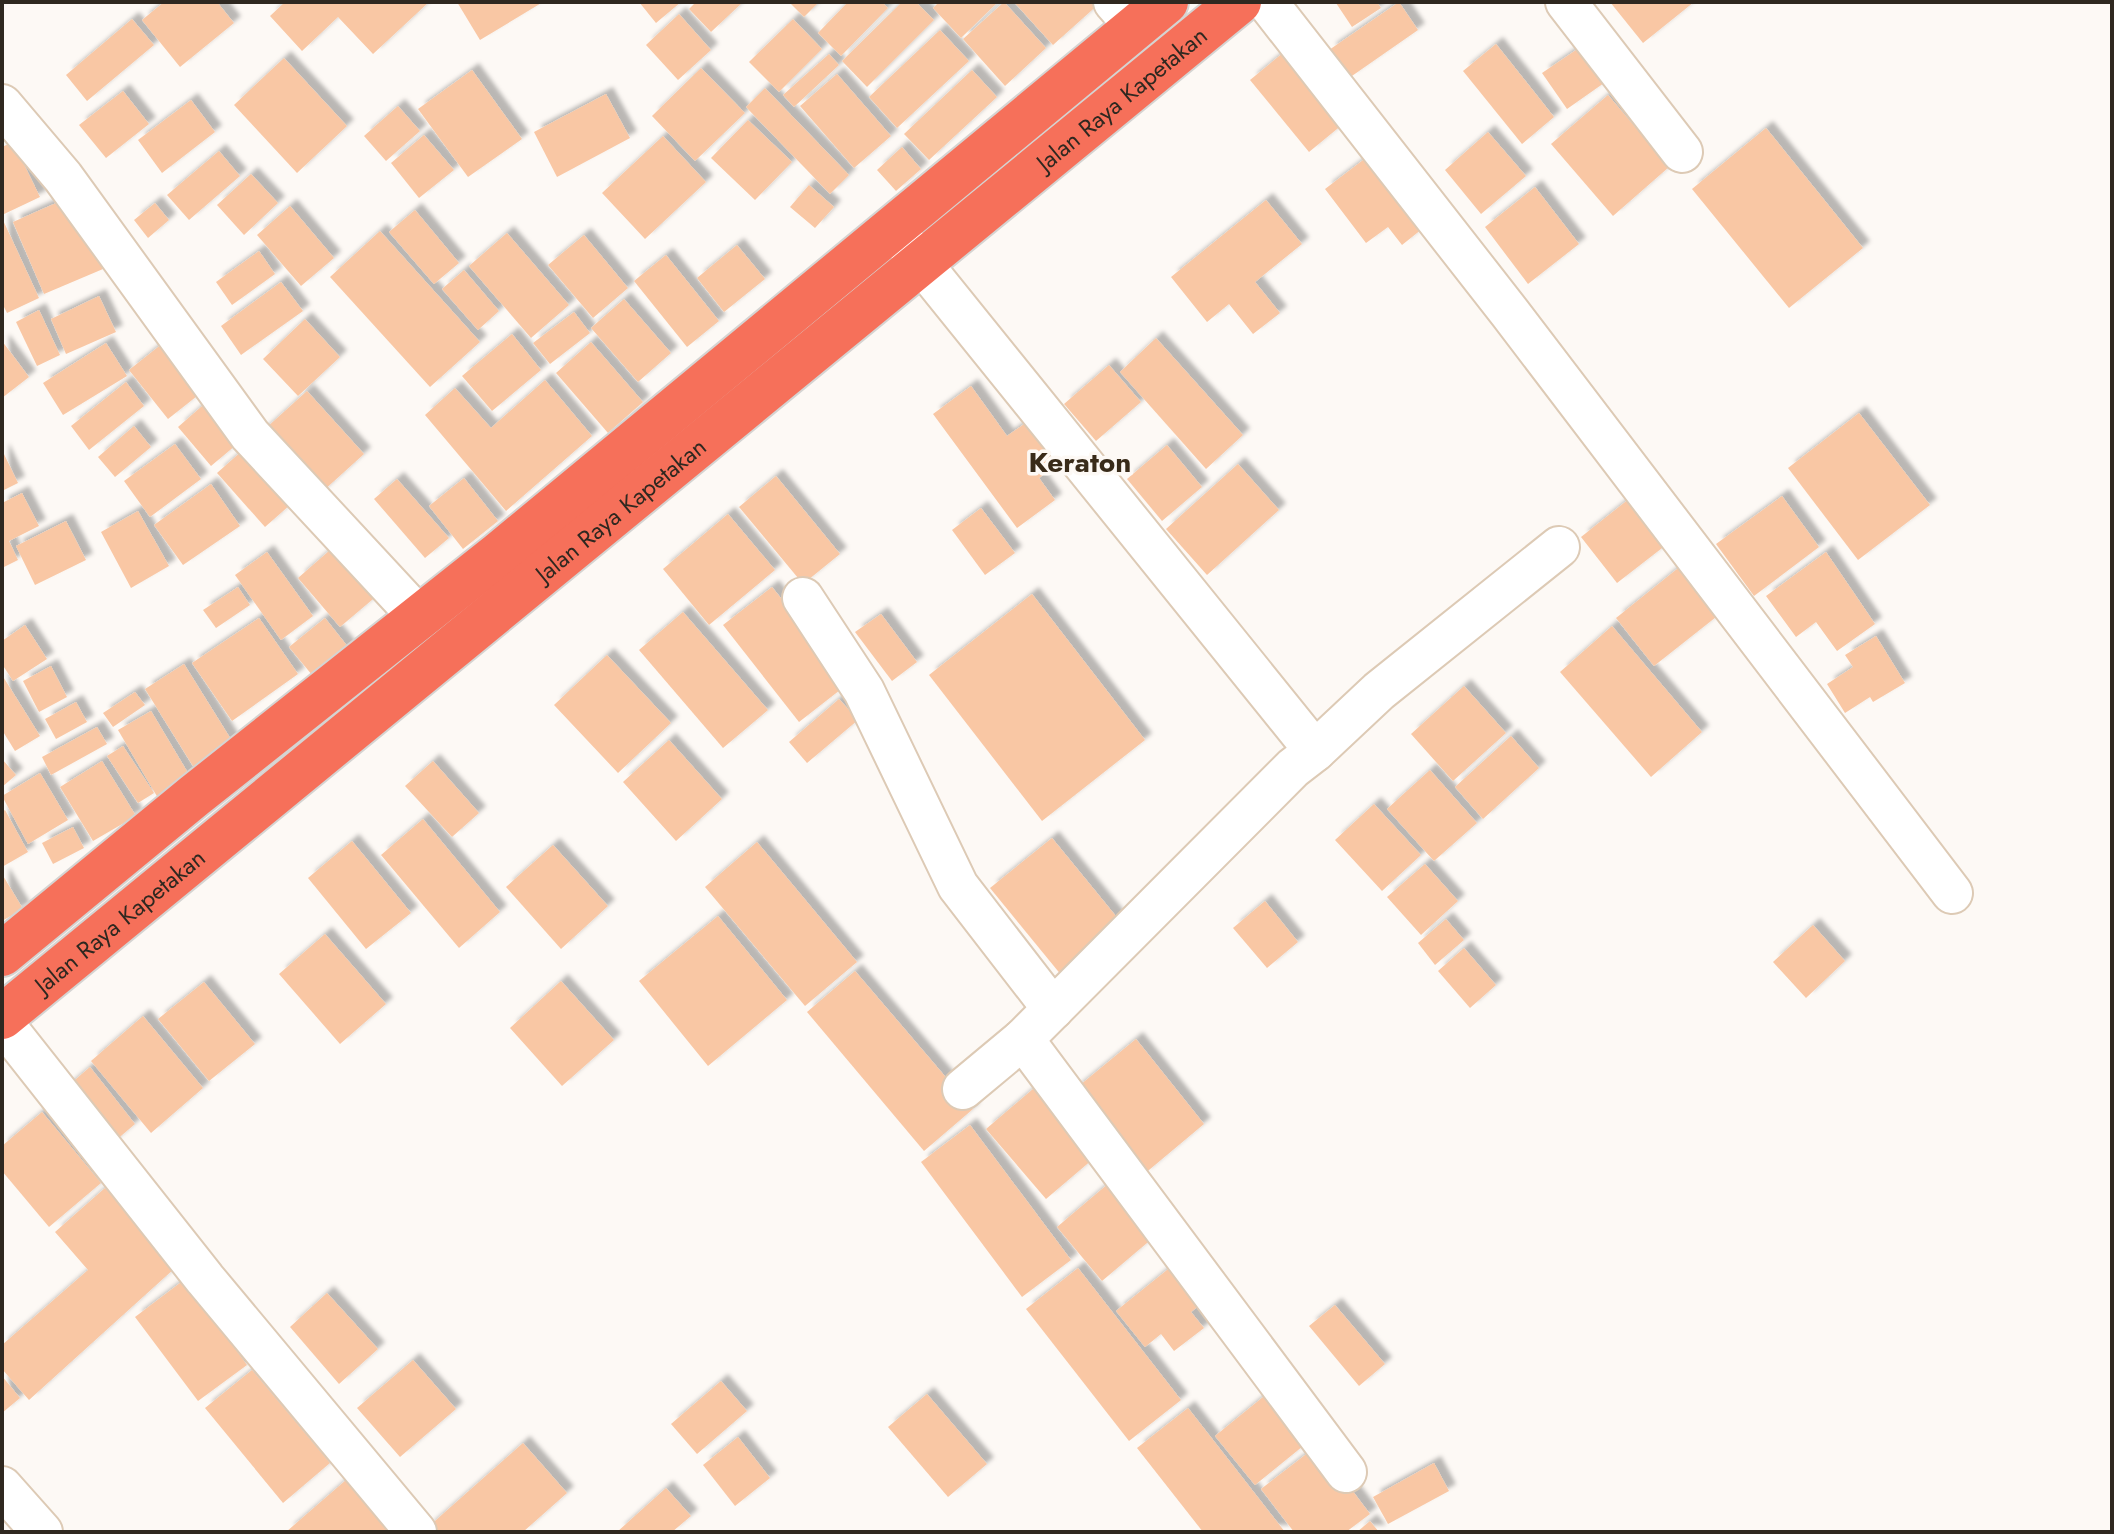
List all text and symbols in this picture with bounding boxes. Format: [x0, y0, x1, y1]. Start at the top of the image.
street label: Jalan Raya Kapetakan [1026, 18, 1214, 181]
street label: Jalan Raya Kapetakan [525, 429, 713, 592]
district label: Keraton [1029, 442, 1131, 483]
street label: Jalan Raya Kapetakan [24, 840, 212, 1003]

